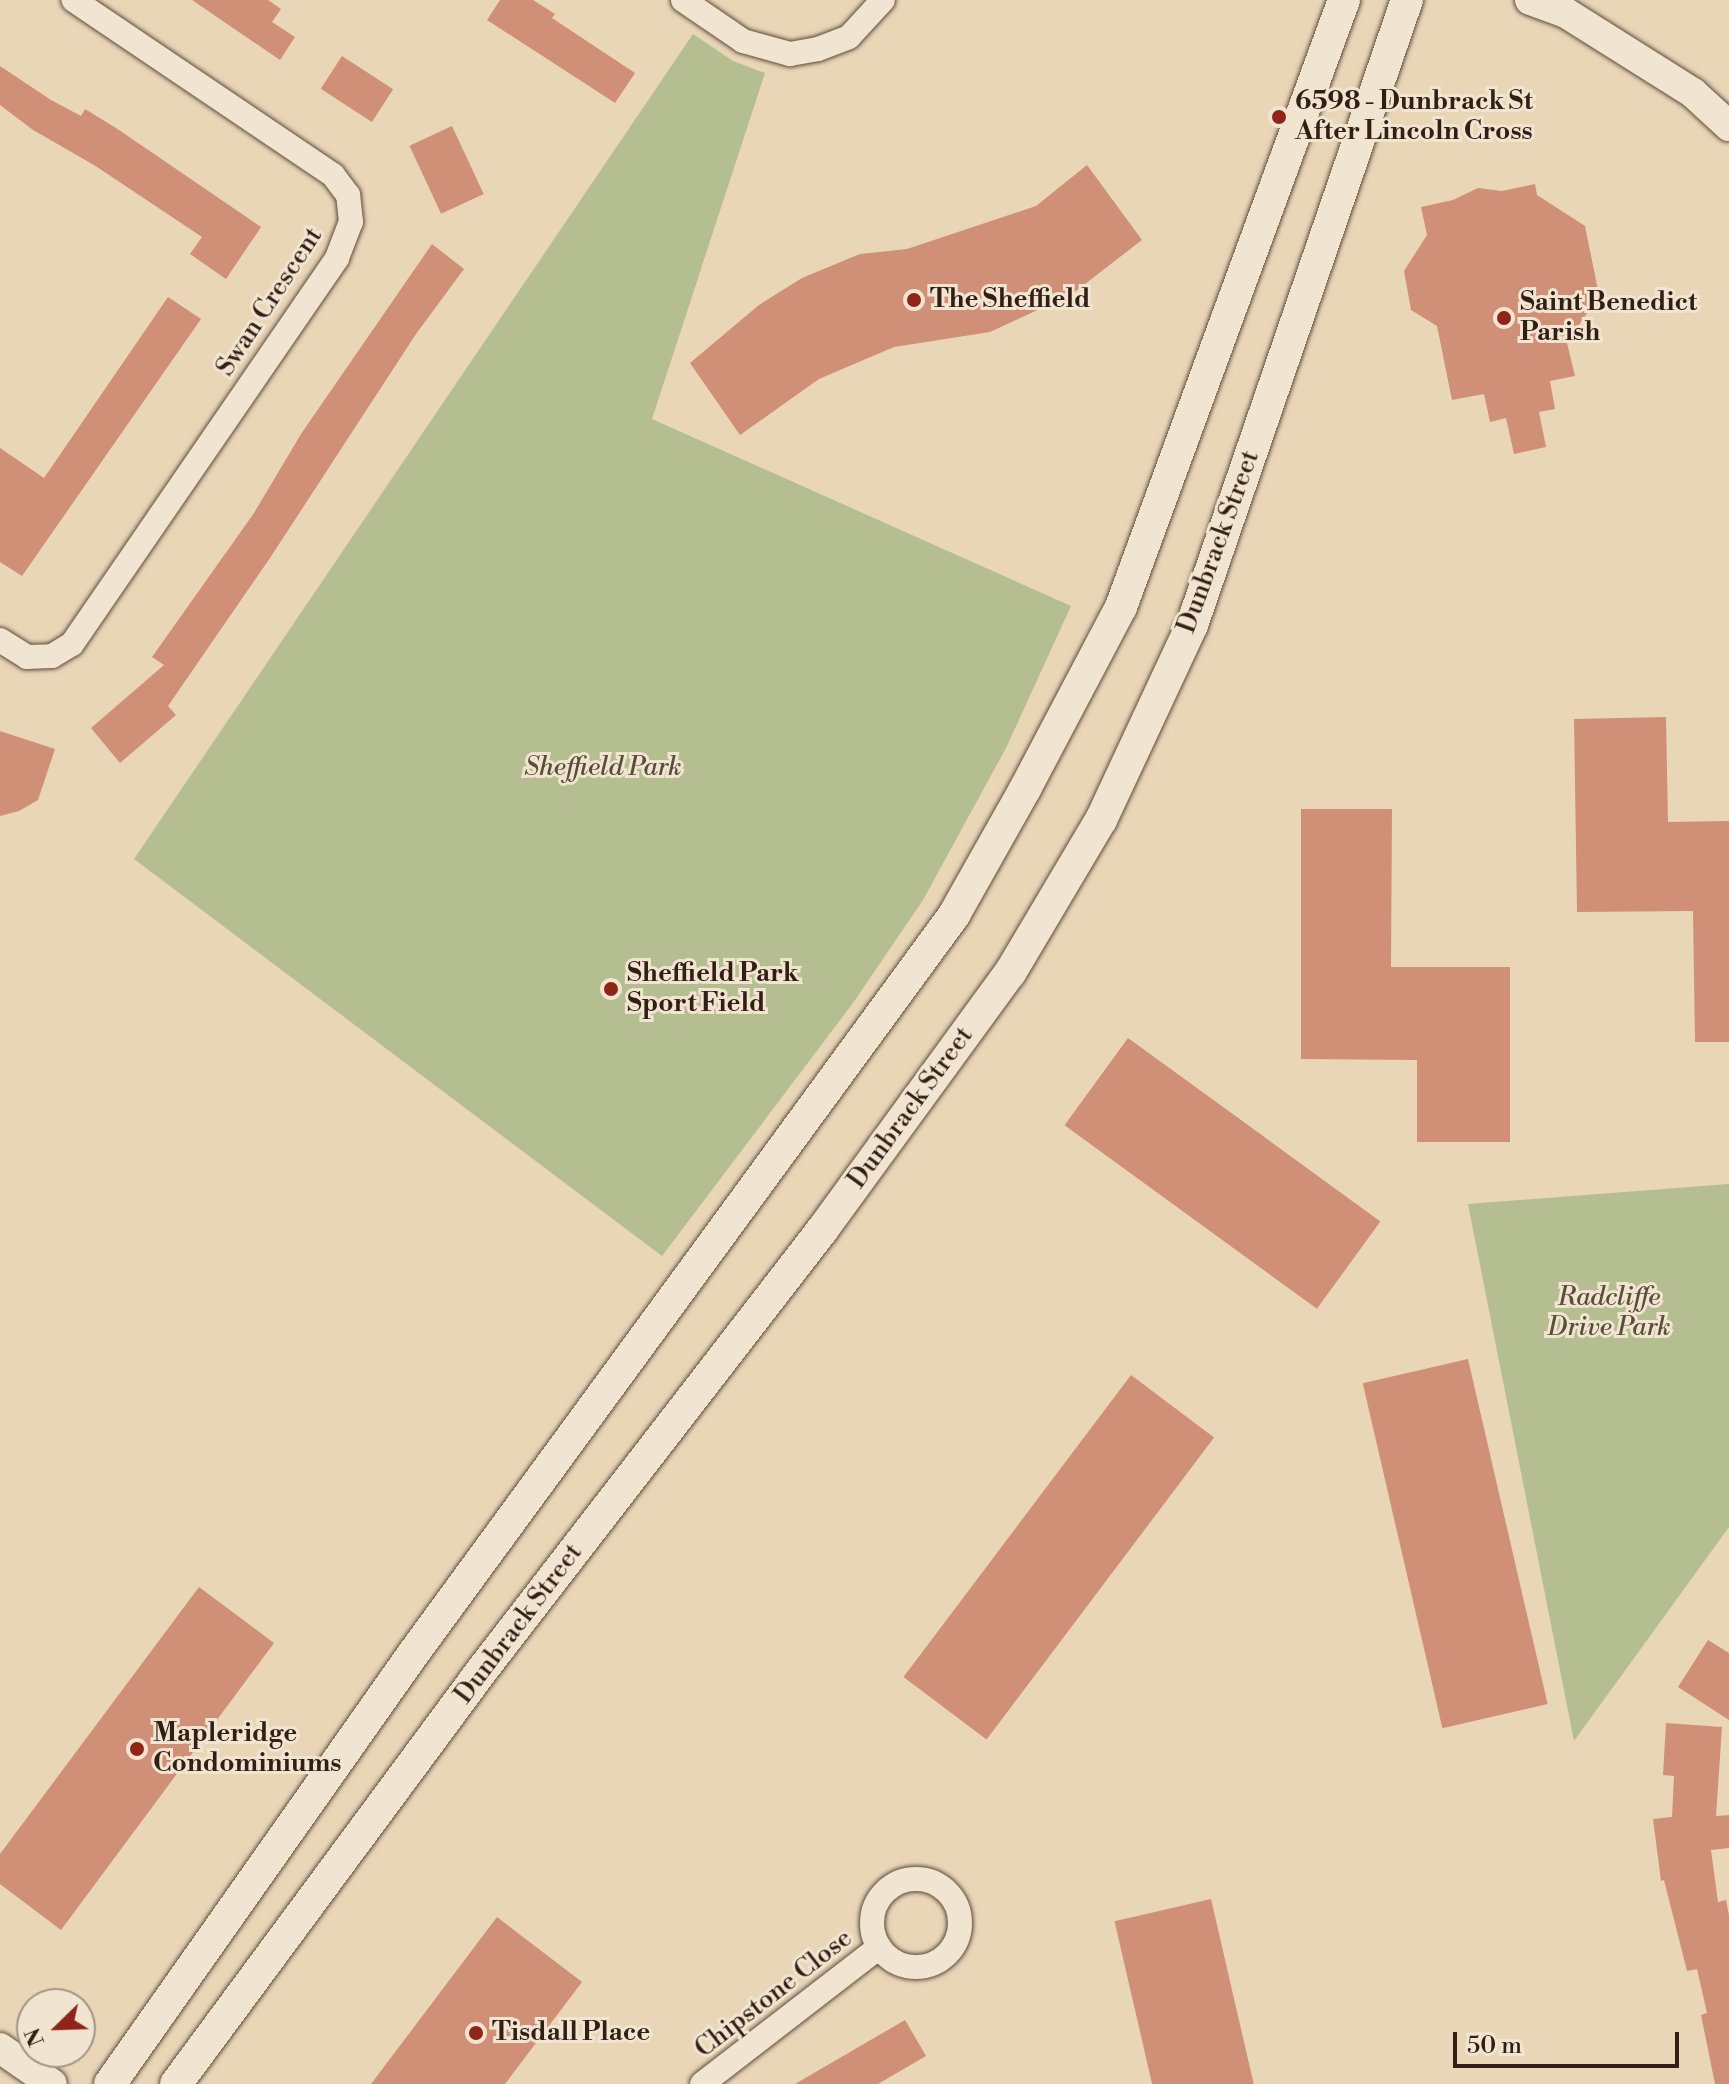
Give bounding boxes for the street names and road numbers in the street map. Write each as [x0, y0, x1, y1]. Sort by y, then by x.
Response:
street label: Swan Crescent [210, 222, 330, 382]
street label: Dunbrack Street [1171, 446, 1267, 638]
street label: Dunbrack Street [842, 1021, 980, 1195]
street label: Dunbrack Street [449, 1538, 589, 1710]
street label: Chipstone Close [689, 1923, 859, 2065]

